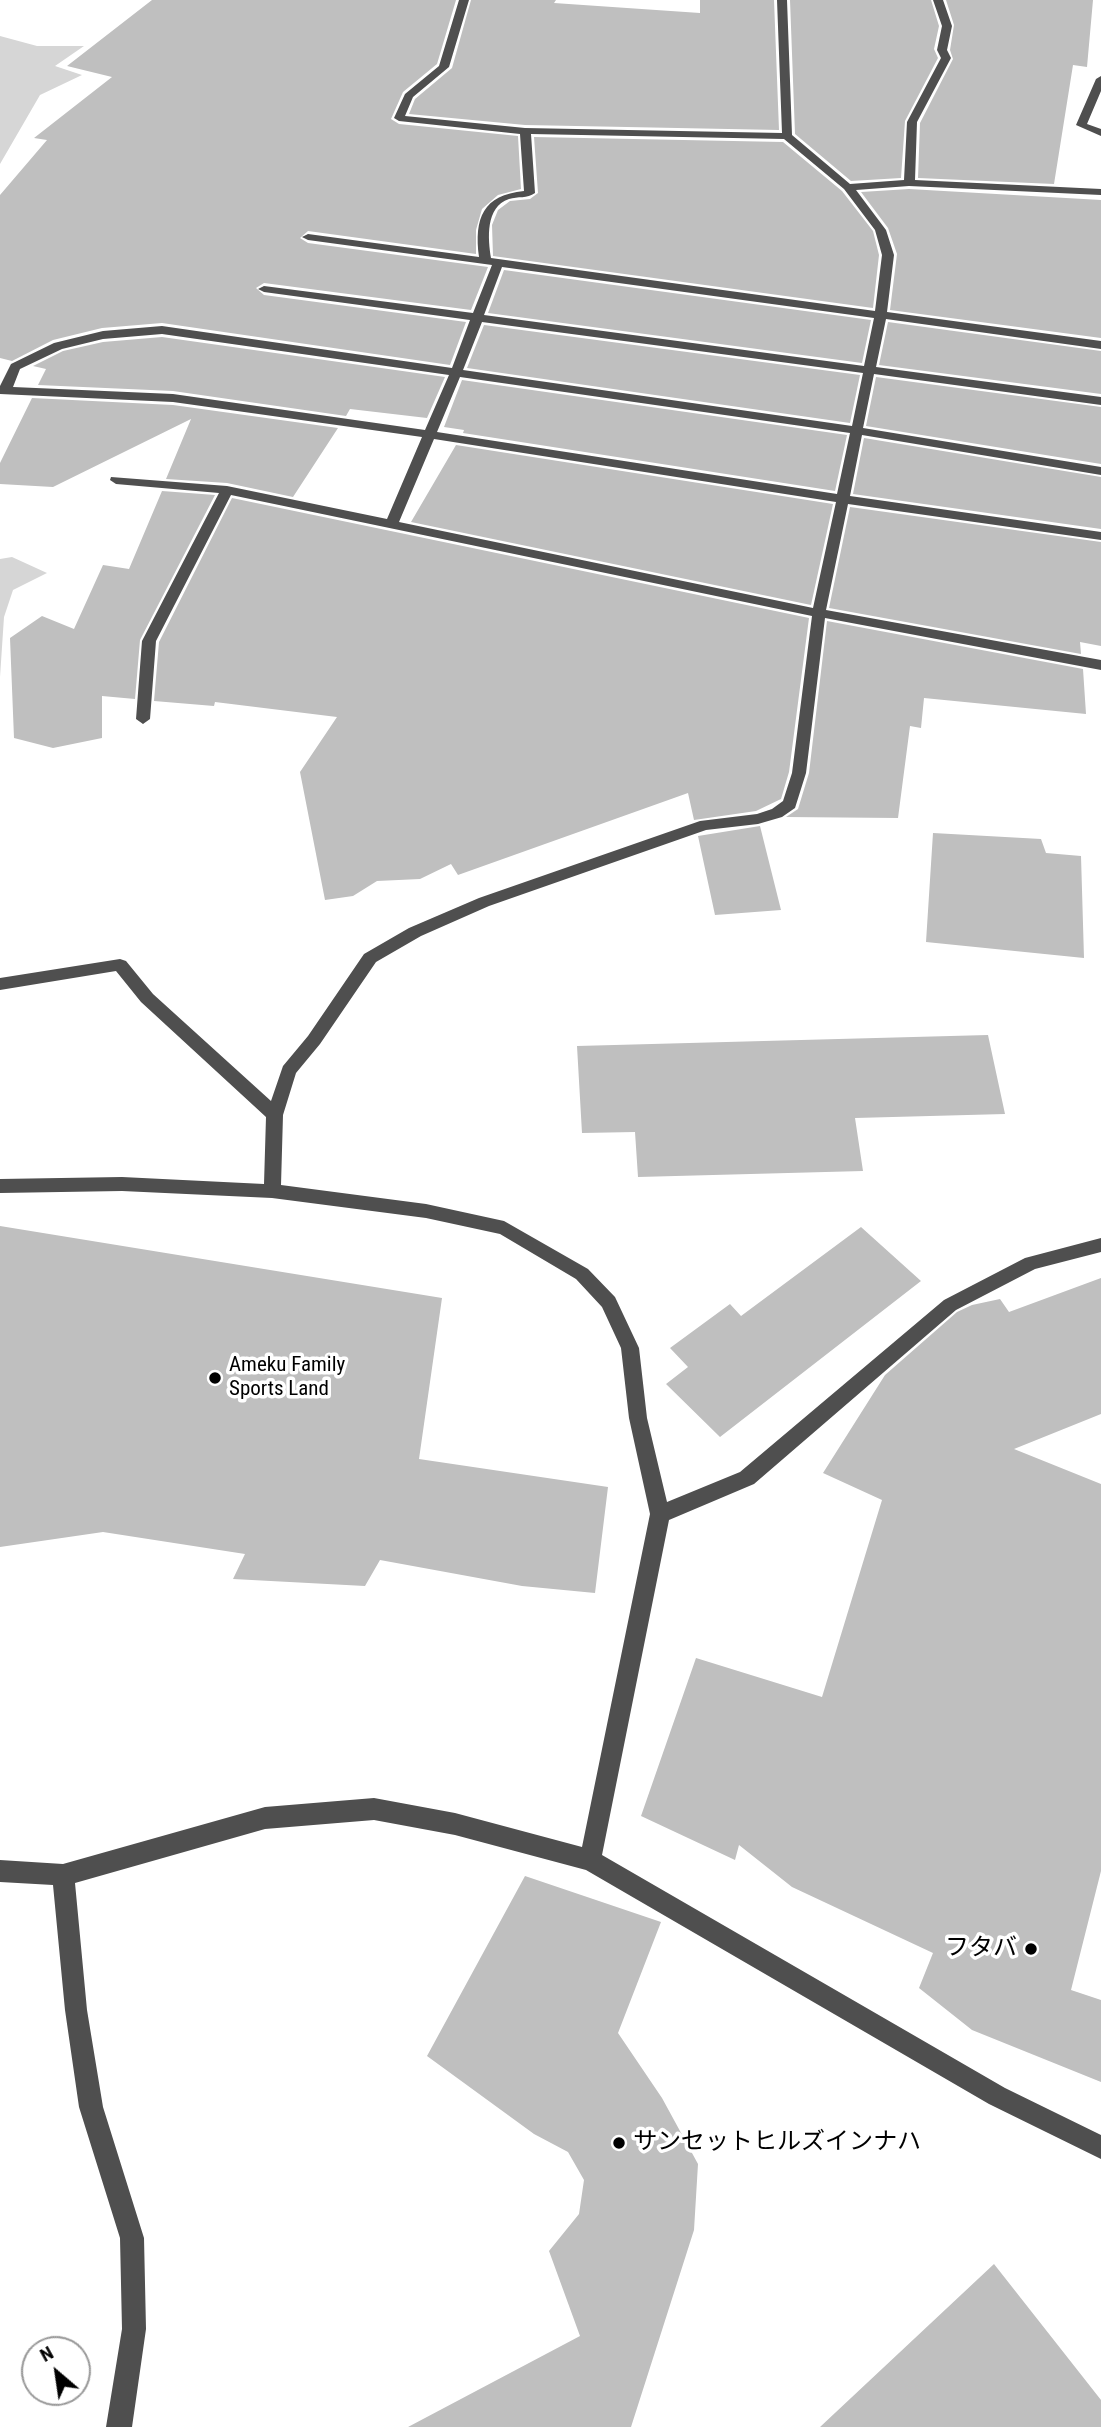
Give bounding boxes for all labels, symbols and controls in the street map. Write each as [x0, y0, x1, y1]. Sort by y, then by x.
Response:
place label: Ameku Family Sports Land [229, 1353, 345, 1403]
marker: Ameku Family Sports Land [207, 1370, 223, 1386]
place label: フタバ [945, 1935, 1017, 1963]
marker: フタバ [1023, 1941, 1039, 1957]
place label: サンセットヒルズインナハ [633, 2129, 921, 2157]
marker: サンセットヒルズインナハ [611, 2135, 627, 2151]
north arrow [21, 2336, 91, 2406]
text: N [36, 2341, 57, 2367]

